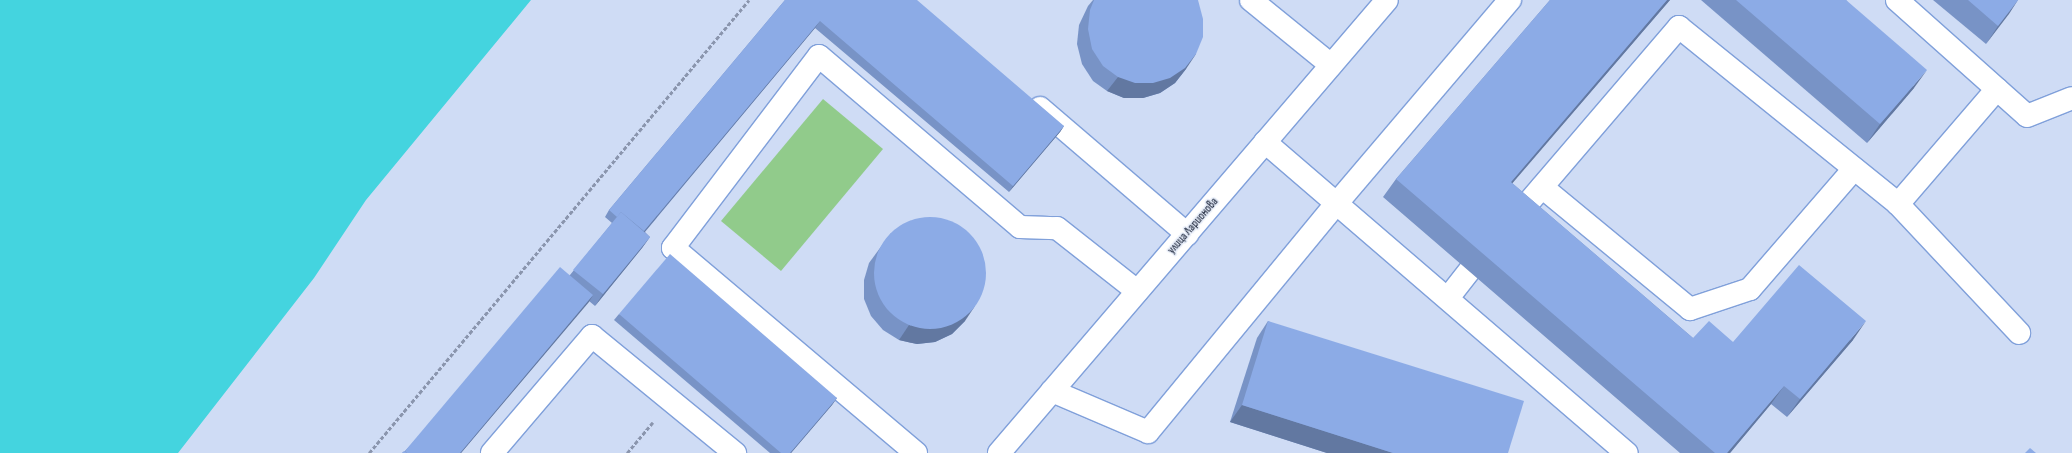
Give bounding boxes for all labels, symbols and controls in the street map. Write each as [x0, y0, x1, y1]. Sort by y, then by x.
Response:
street label: улица Ларионова [1165, 195, 1221, 257]

